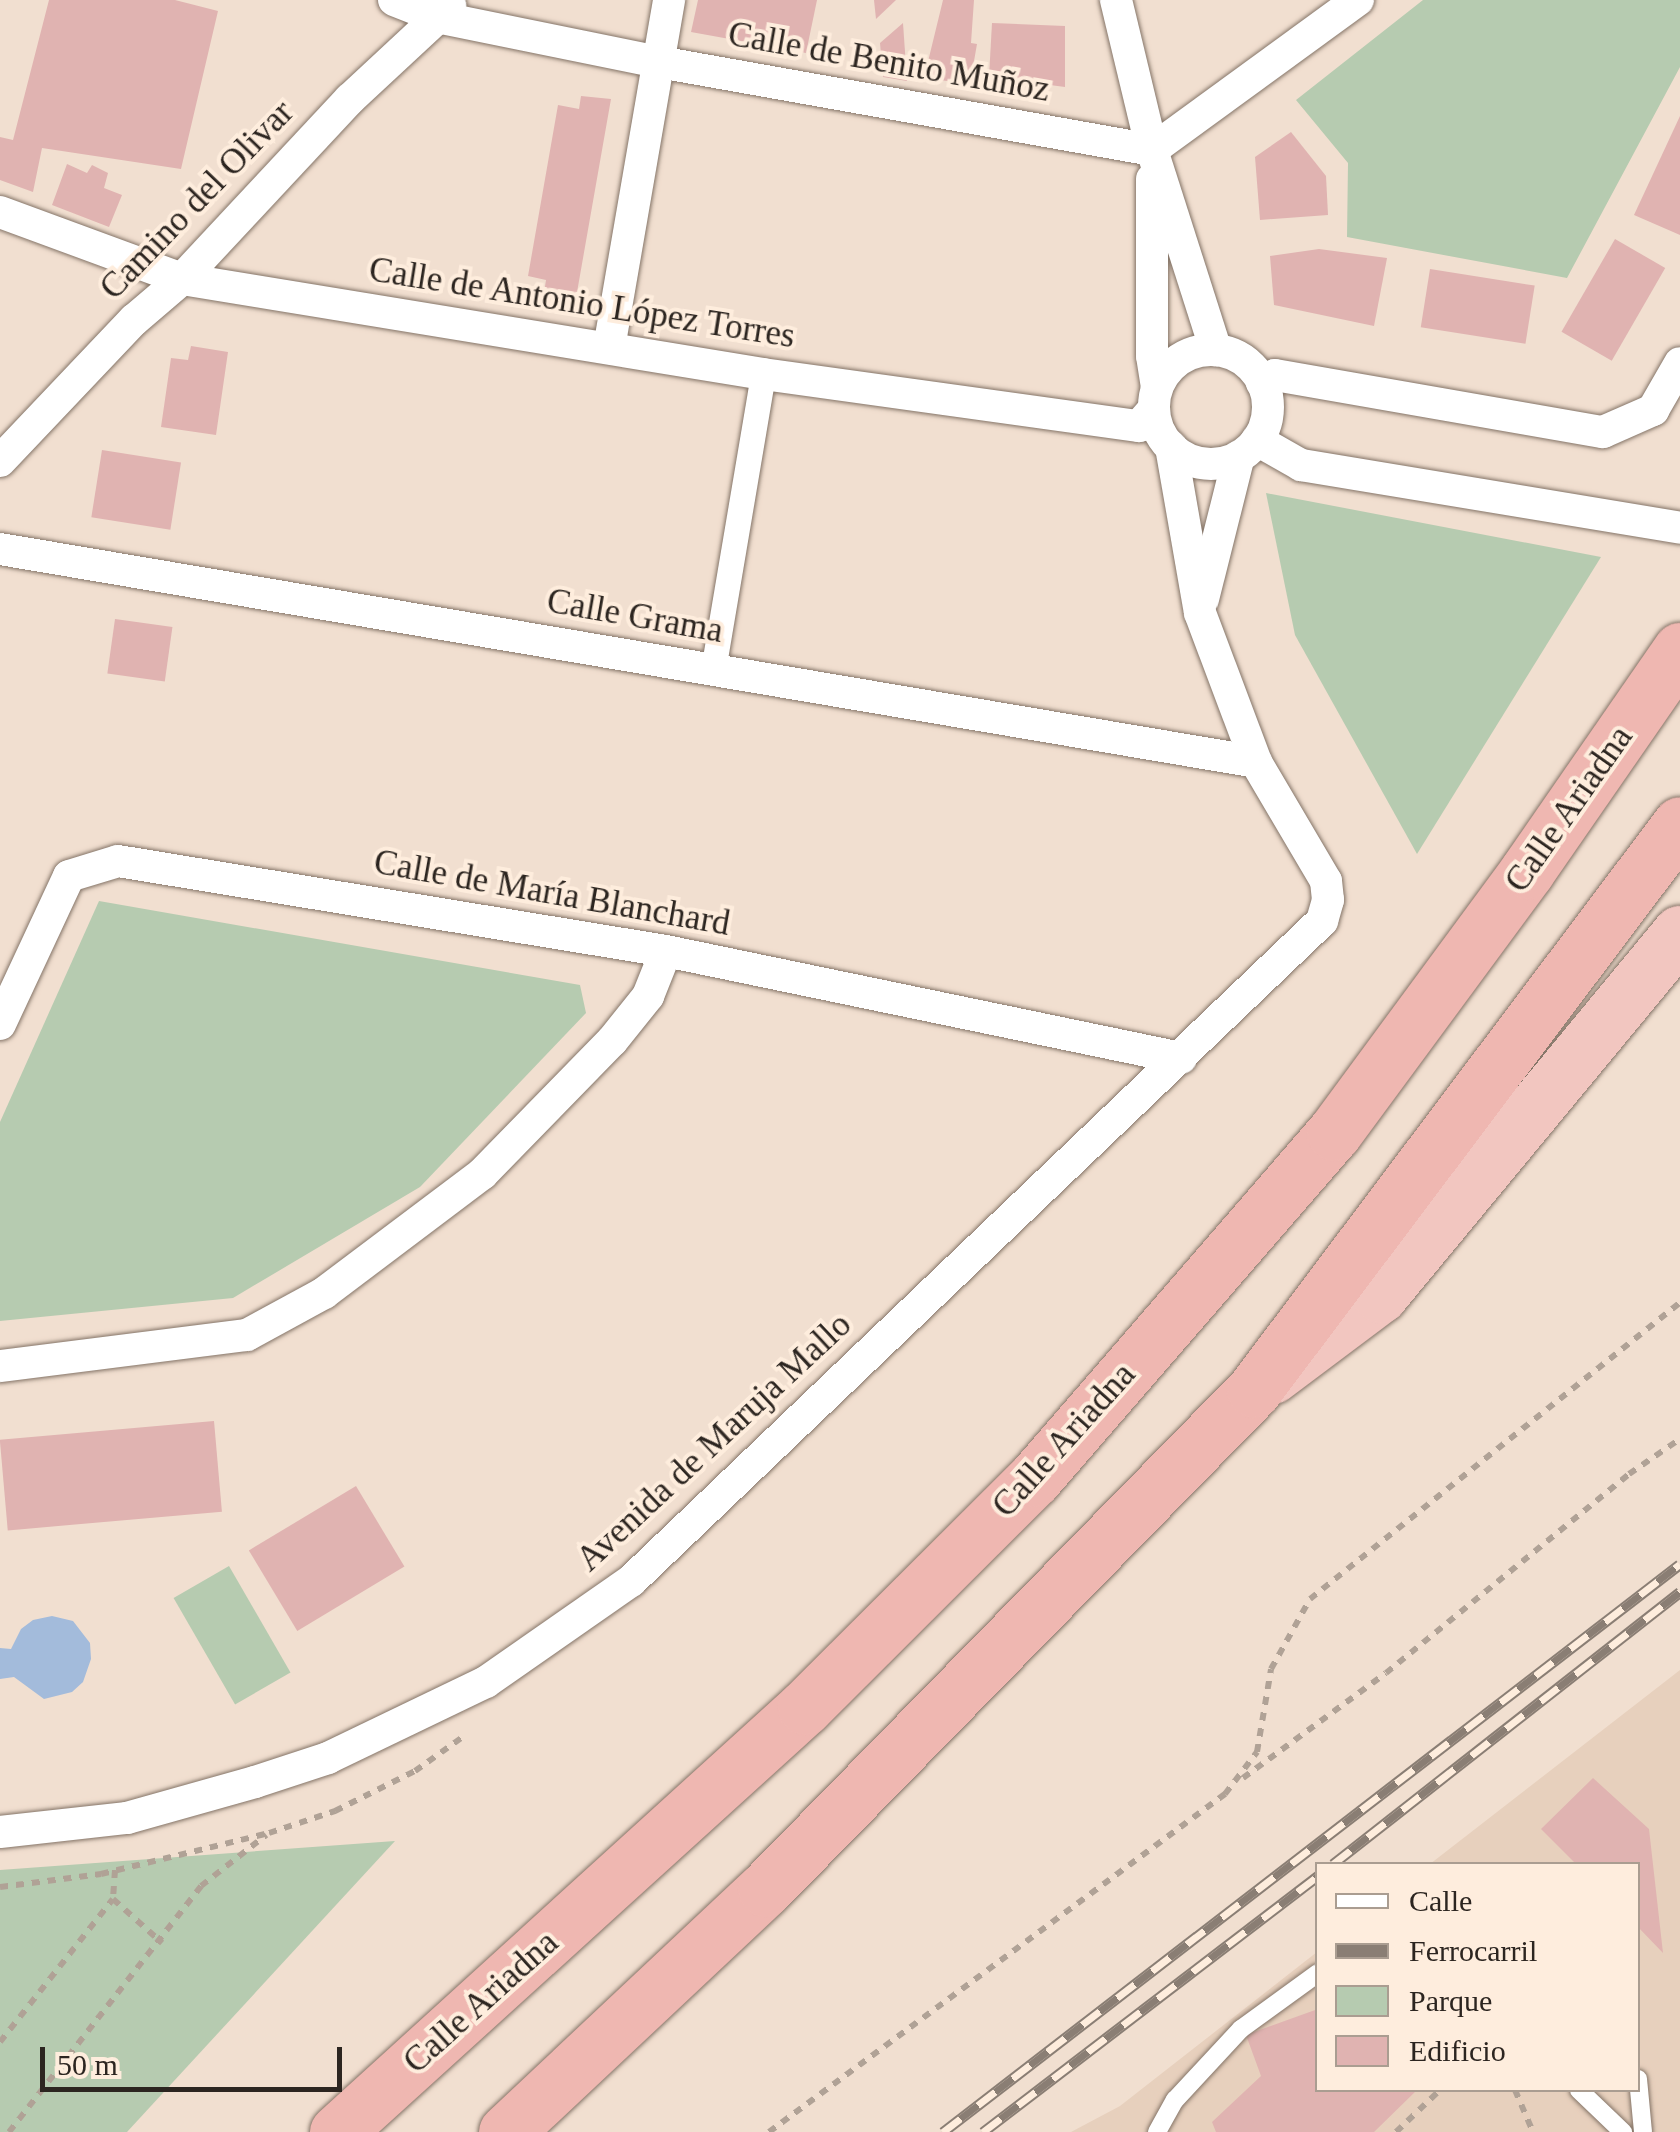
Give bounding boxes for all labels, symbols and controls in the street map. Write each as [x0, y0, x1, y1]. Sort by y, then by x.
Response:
street label: Calle de Benito Muñoz [725, 13, 1053, 111]
street label: Camino del Olivar [91, 92, 303, 308]
street label: Calle de Antonio López Torres [365, 248, 799, 358]
street label: Calle Grama [544, 580, 726, 652]
street label: Calle Ariadna [1496, 717, 1642, 901]
street label: Calle de María Blanchard [371, 841, 733, 945]
street label: Avenida de Maruja Mallo [568, 1304, 860, 1580]
street label: Calle Ariadna [983, 1353, 1145, 1527]
legend [1315, 1862, 1640, 2092]
text: Calle [1409, 1884, 1472, 1917]
street label: Calle Ariadna [394, 1921, 568, 2083]
text: Ferrocarril [1409, 1934, 1537, 1967]
text: Parque [1409, 1984, 1492, 2017]
scale bar [45, 2027, 348, 2089]
text: Edificio [1409, 2034, 1506, 2067]
text: 50 m [57, 2048, 118, 2081]

